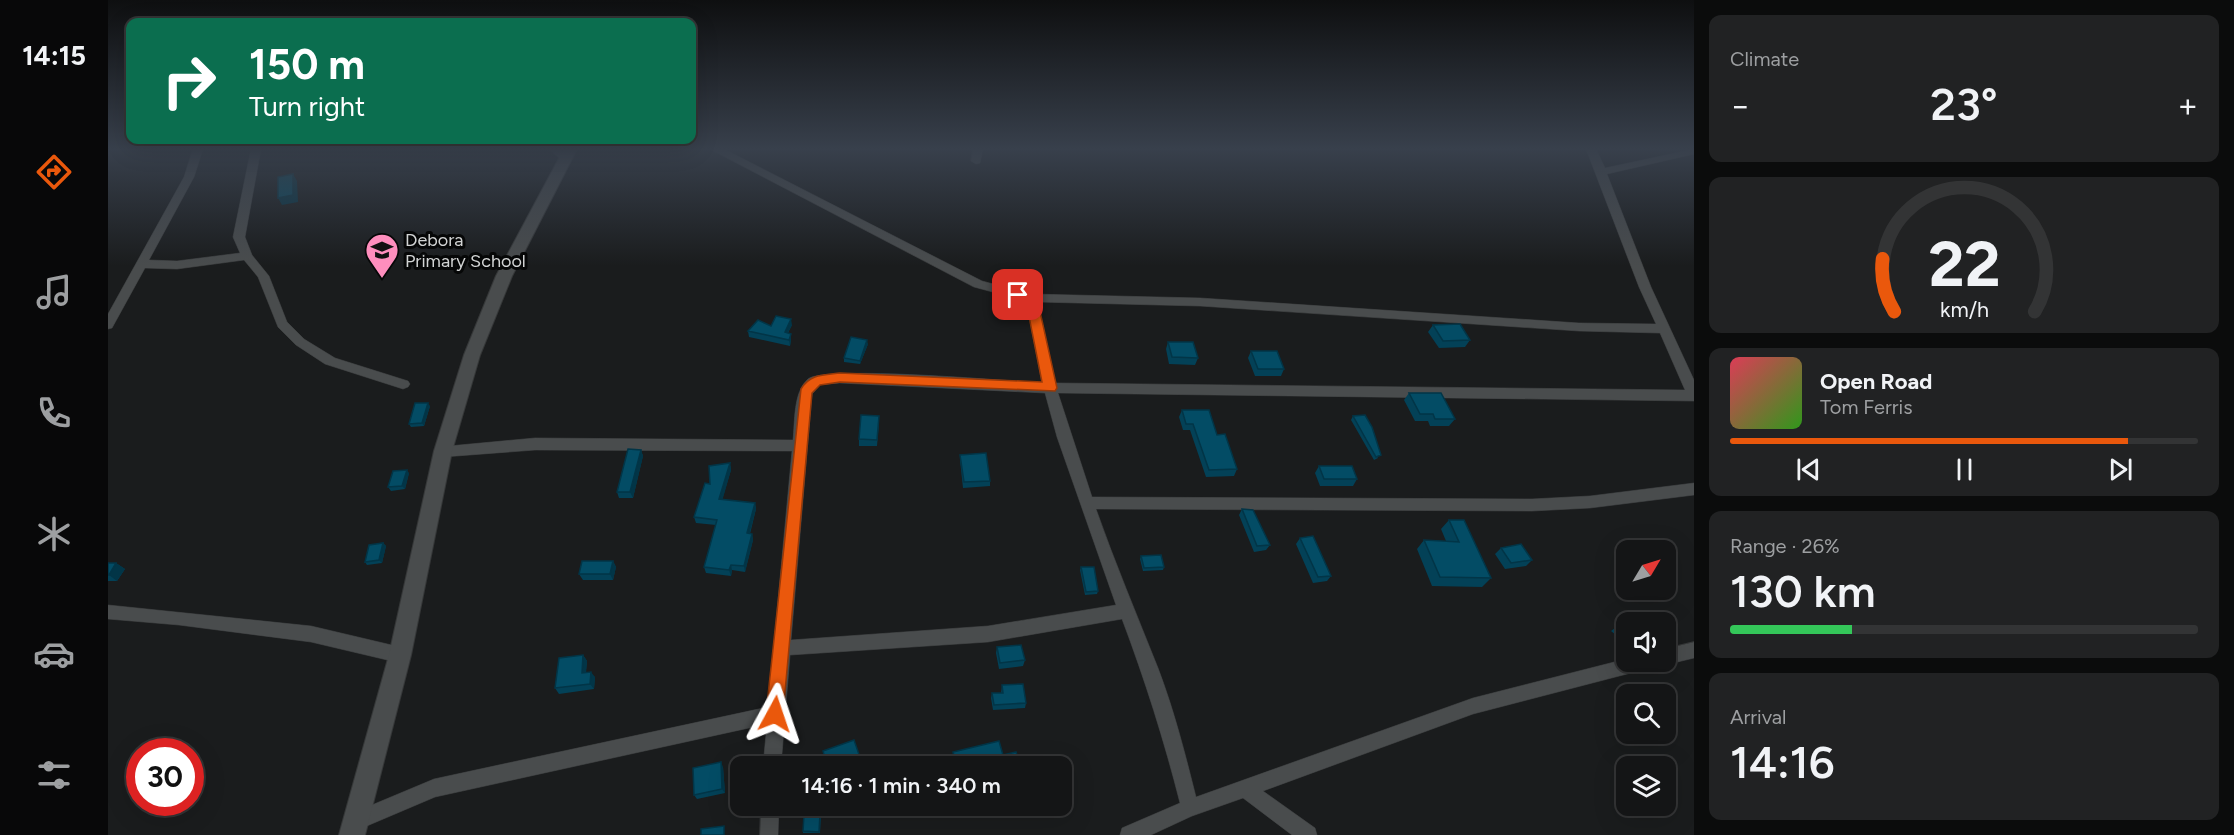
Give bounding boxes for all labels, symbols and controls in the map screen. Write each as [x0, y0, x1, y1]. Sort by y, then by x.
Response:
text: 14:15 [22, 39, 86, 72]
text: 150 m [249, 39, 365, 90]
icon: right [150, 42, 228, 120]
text: Climate [1730, 47, 1799, 71]
text: 23° [1930, 77, 1998, 131]
text: − [1730, 86, 1751, 125]
text: + [2177, 86, 2198, 125]
text: Turn right [249, 90, 365, 123]
icon: directions [33, 151, 75, 193]
text: 22 [1928, 227, 2000, 302]
place label: Debora Primary School [405, 229, 526, 272]
school or university icon: Debora Primary School [364, 232, 400, 279]
pin [992, 269, 1043, 320]
icon: music [33, 271, 75, 313]
icon: arrive [1001, 278, 1034, 311]
text: km/h [1940, 298, 1988, 323]
text: Open Road [1820, 368, 1932, 395]
icon: phone [33, 392, 75, 434]
text: Tom Ferris [1820, 395, 1913, 419]
icon: previous [1792, 453, 1825, 486]
icon: pause [1948, 453, 1981, 486]
icon: next [2104, 453, 2137, 486]
icon: climate [33, 513, 75, 555]
text: Range · 26% [1730, 534, 1840, 558]
north arrow [1616, 540, 1676, 600]
map controls [1616, 540, 1676, 816]
text: 130 km [1730, 564, 1876, 618]
button: sound [1616, 612, 1676, 672]
icon: car [33, 633, 75, 675]
position arrow [743, 682, 807, 746]
button: search [1616, 684, 1676, 744]
text: Arrival [1730, 705, 1786, 729]
text: 14:16 [1730, 735, 1835, 789]
speed limit sign: 30 [126, 738, 204, 816]
icon: filters [33, 754, 75, 796]
button: layers [1616, 756, 1676, 816]
text: 14:16 · 1 min · 340 m [801, 772, 1001, 799]

